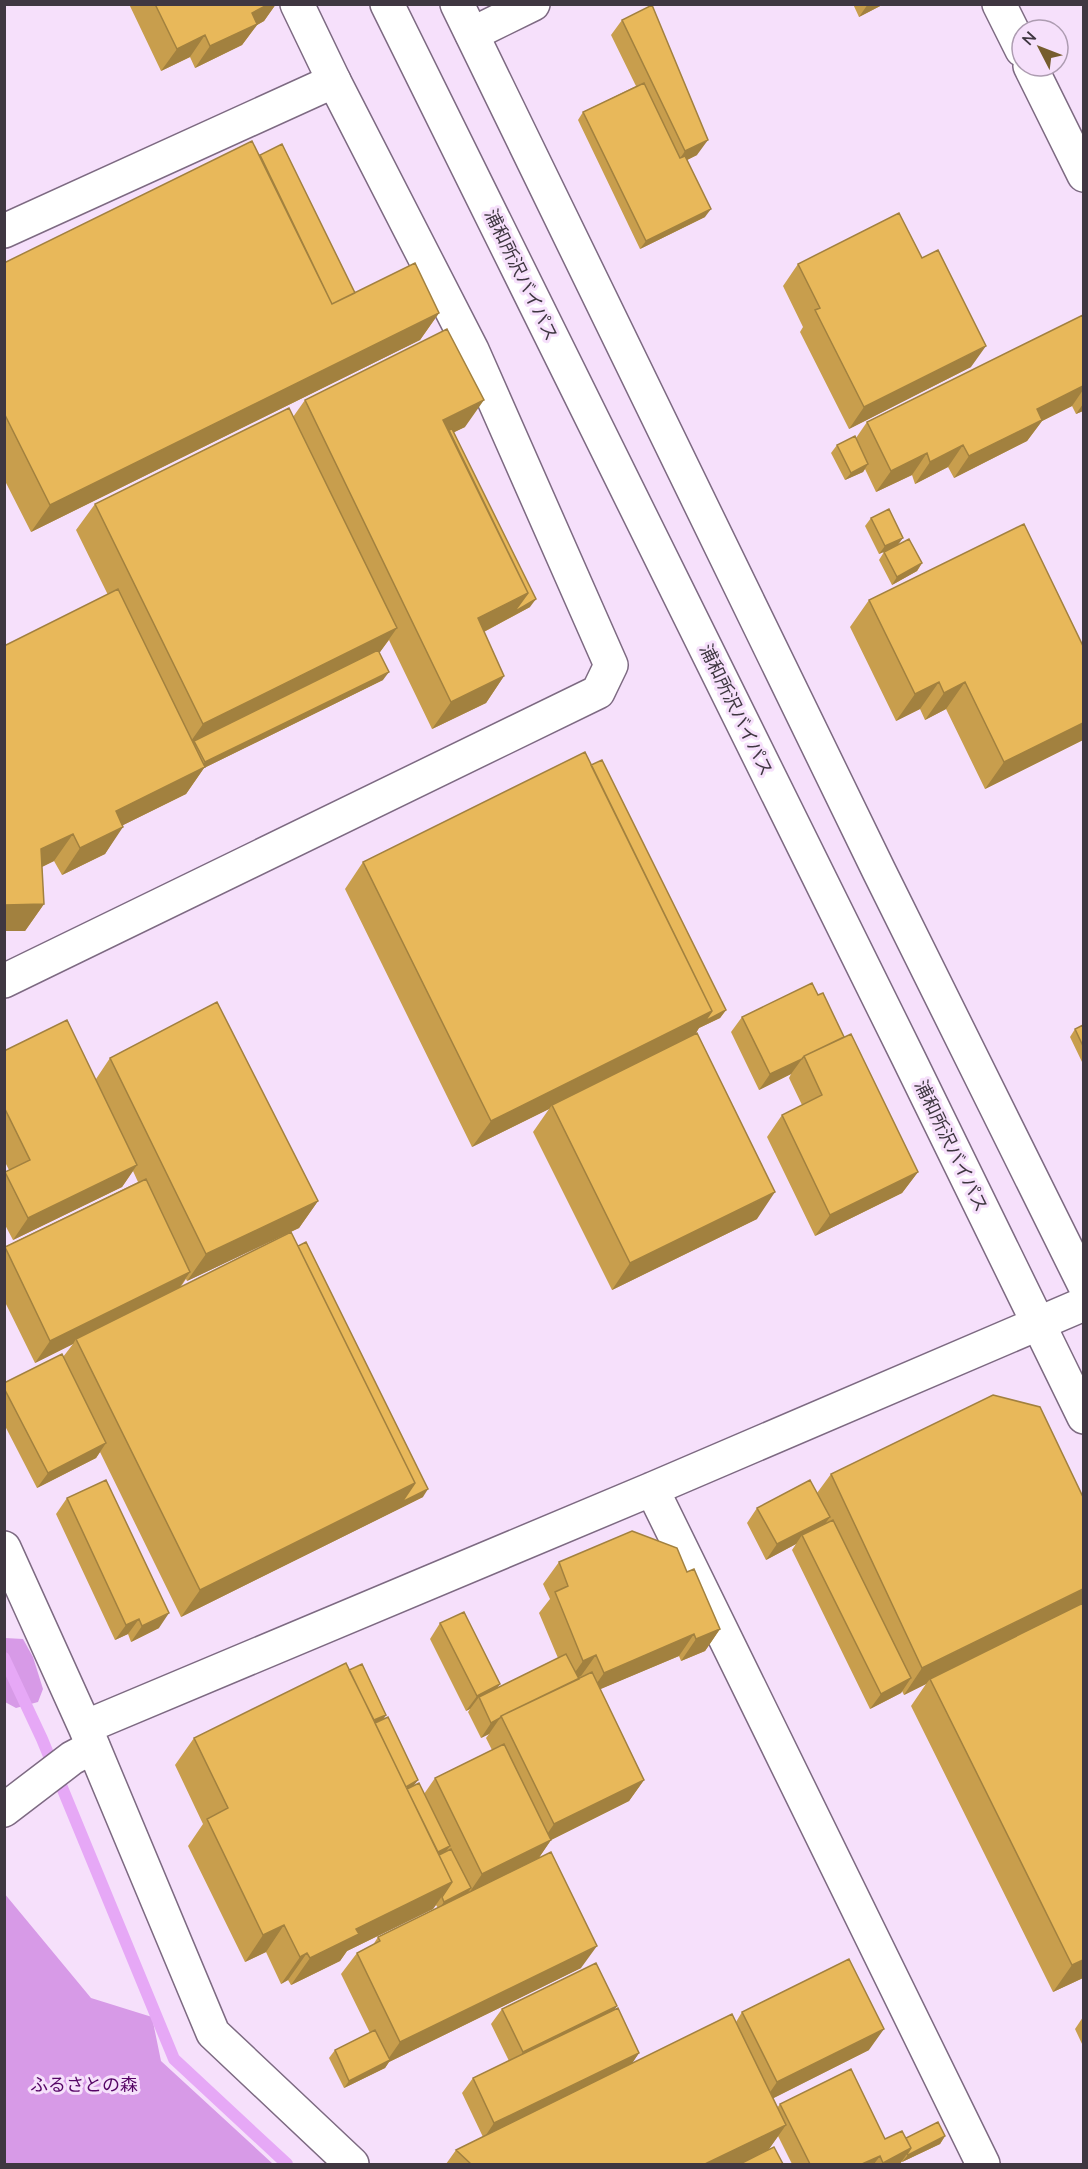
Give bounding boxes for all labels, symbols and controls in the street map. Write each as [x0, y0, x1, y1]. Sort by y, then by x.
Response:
north arrow [1010, 18, 1070, 78]
text: N [1017, 27, 1042, 50]
street label: 浦和所沢バイパス [479, 205, 563, 345]
street label: 浦和所沢バイパス [694, 640, 778, 780]
street label: 浦和所沢バイパス [909, 1076, 993, 1216]
park label: ふるさとの森 [30, 2073, 138, 2097]

